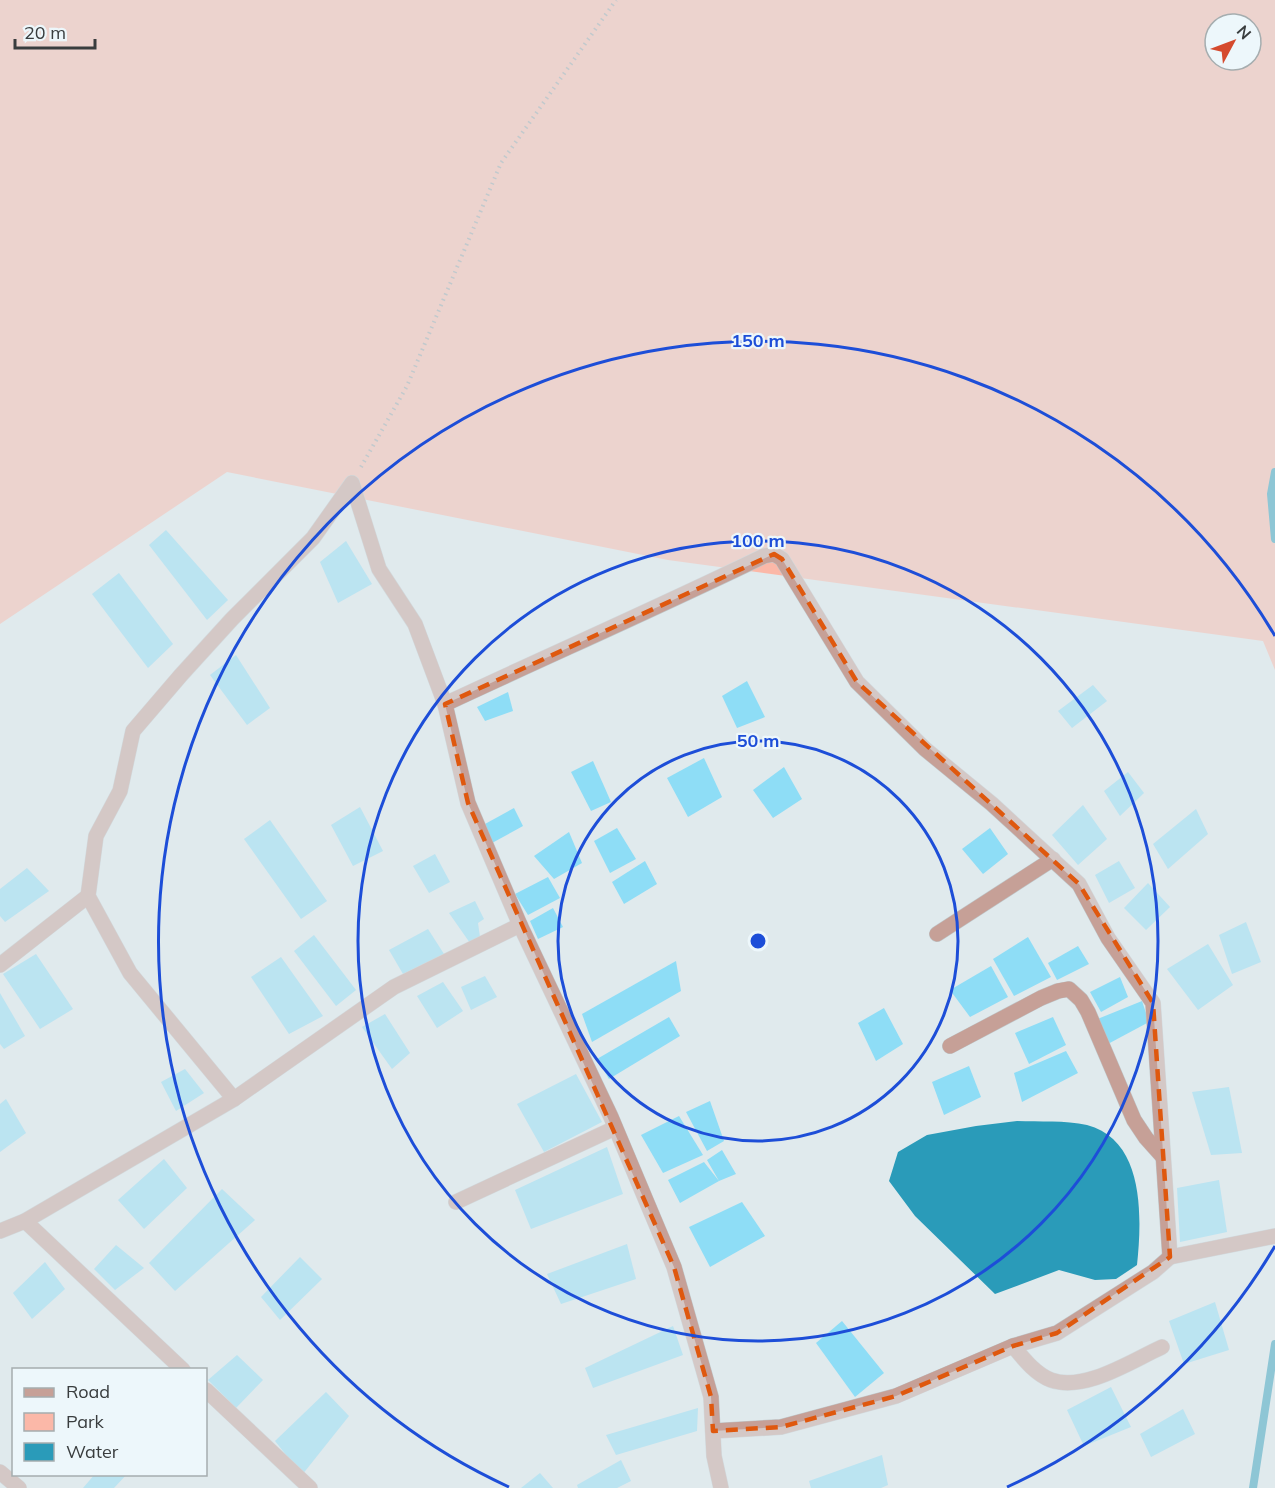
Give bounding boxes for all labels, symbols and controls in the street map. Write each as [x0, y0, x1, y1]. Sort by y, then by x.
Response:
scale bar [15, 12, 94, 50]
north arrow [1203, 12, 1263, 72]
text: 20 m [24, 21, 66, 44]
text: N [1233, 21, 1256, 43]
text: 150 m [731, 329, 785, 352]
text: 100 m [731, 529, 785, 552]
text: 50 m [737, 729, 779, 752]
centre of rings [748, 931, 768, 951]
legend [12, 1368, 207, 1476]
text: Road [66, 1380, 110, 1403]
text: Park [66, 1410, 105, 1433]
text: Water [66, 1440, 119, 1463]

